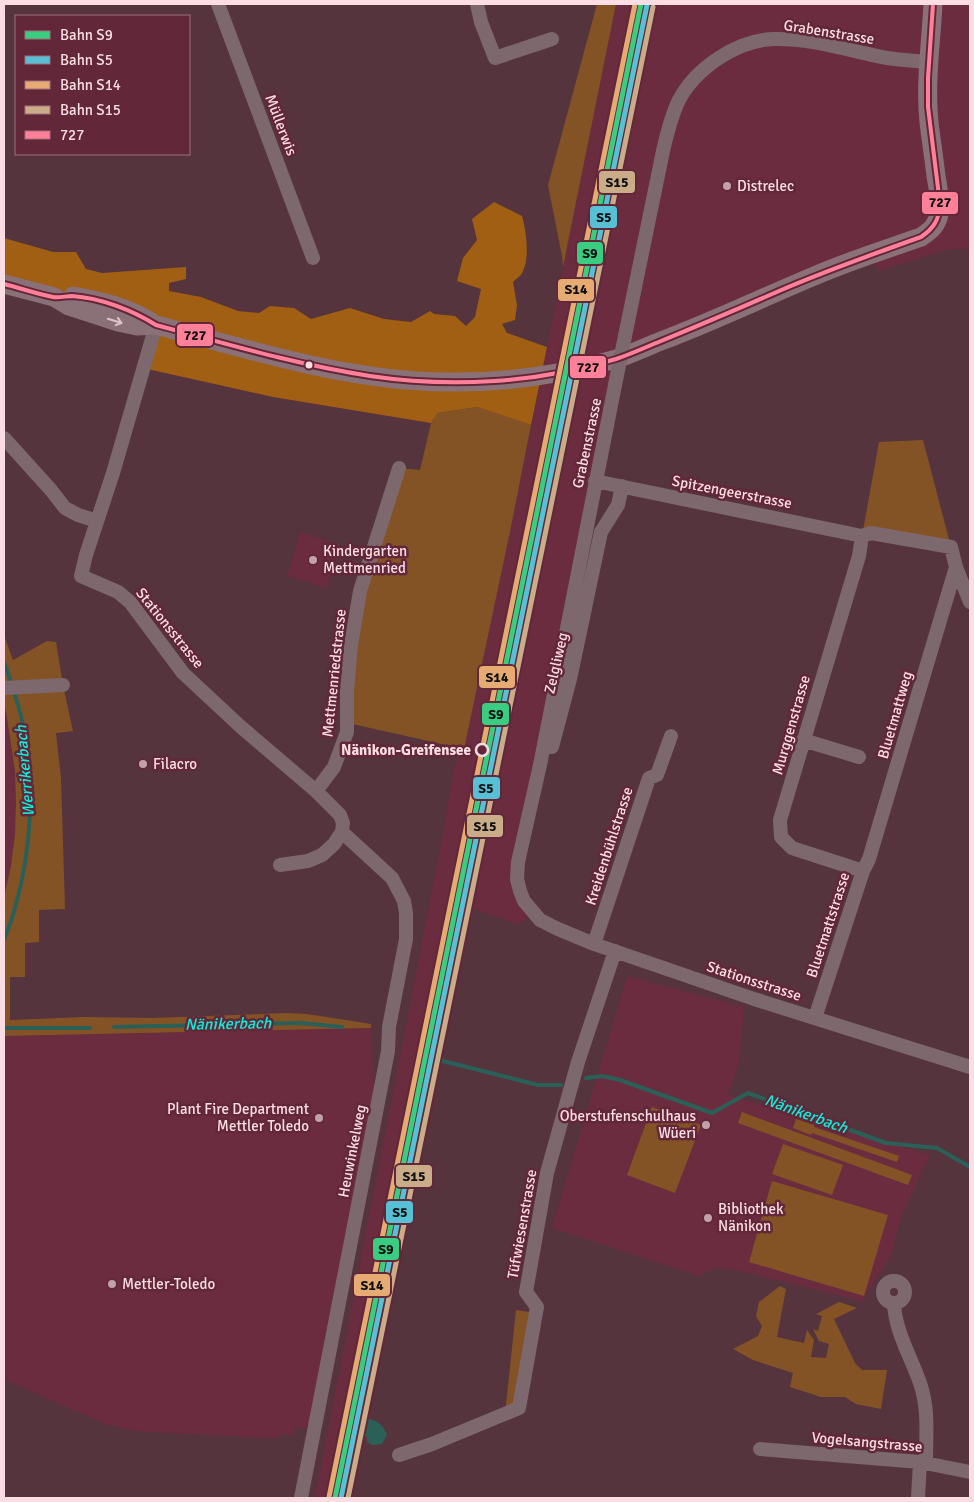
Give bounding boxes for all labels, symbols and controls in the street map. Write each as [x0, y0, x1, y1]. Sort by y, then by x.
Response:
legend [15, 15, 190, 155]
street label: Grabenstrasse [782, 16, 876, 48]
text: Bahn S9 [60, 26, 113, 44]
text: Bahn S5 [60, 51, 113, 69]
text: Bahn S14 [60, 76, 121, 94]
street label: Müllerwis [261, 92, 301, 158]
text: Bahn S15 [60, 101, 121, 119]
text: 727 [60, 126, 84, 144]
line badge: S15 [598, 170, 636, 194]
text: S15 [606, 174, 628, 191]
place label: Distrelec [737, 177, 794, 195]
marker: Distrelec [721, 180, 733, 192]
line badge: 727 [921, 191, 959, 215]
text: 727 [929, 194, 952, 211]
line badge: S5 [589, 205, 618, 229]
text: S5 [596, 209, 612, 226]
line badge: S9 [576, 241, 604, 265]
text: S9 [582, 245, 598, 262]
line badge: S14 [557, 278, 595, 302]
text: S14 [565, 281, 588, 298]
one-way arrow [107, 316, 123, 326]
line badge: 727 [176, 323, 214, 347]
text: 727 [184, 327, 207, 344]
line badge: 727 [569, 355, 607, 379]
text: 727 [577, 359, 600, 376]
unlabelled marker [304, 360, 314, 370]
street label: Grabenstrasse [569, 396, 605, 490]
street label: Spitzengeerstrasse [670, 472, 794, 512]
place label: Kindergarten Mettmenried [323, 542, 407, 577]
marker: Kindergarten Mettmenried [307, 554, 319, 566]
street label: Stationsstrasse [132, 584, 208, 672]
street label: Mettmenriedstrasse [318, 608, 350, 738]
street label: Zelgliweg [540, 631, 572, 695]
line badge: S14 [478, 665, 516, 689]
text: S14 [486, 669, 509, 686]
street label: Bluetmattweg [874, 669, 916, 761]
street label: Murggenstrasse [768, 673, 814, 777]
line badge: S9 [481, 702, 510, 726]
text: S9 [488, 706, 504, 723]
water label: Werrikerbach [11, 723, 39, 818]
place label: Nänikon-Greifensee [341, 741, 471, 759]
marker: Nänikon-Greifensee [475, 743, 489, 757]
place label: Filacro [153, 755, 197, 773]
marker: Filacro [137, 758, 149, 770]
line badge: S5 [472, 776, 501, 800]
text: S5 [478, 780, 494, 797]
street label: Kreidenbühlstrasse [581, 784, 637, 908]
line badge: S15 [466, 814, 504, 838]
text: S15 [474, 818, 496, 835]
street label: Bluetmattstrasse [803, 870, 853, 980]
street label: Stationsstrasse [704, 957, 804, 1005]
water label: Nänikerbach [185, 1013, 273, 1035]
water label: Nänikerbach [762, 1090, 851, 1139]
place label: Plant Fire Department Mettler Toledo [167, 1100, 309, 1135]
street label: Heuwinkelweg [334, 1103, 370, 1199]
place label: Oberstufenschulhaus Wüeri [560, 1107, 696, 1142]
marker: Plant Fire Department Mettler Toledo [313, 1112, 325, 1124]
marker: Oberstufenschulhaus Wüeri [700, 1119, 712, 1131]
line badge: S15 [395, 1164, 433, 1188]
text: S15 [403, 1168, 425, 1185]
street label: Tüfwiesenstrasse [504, 1168, 540, 1280]
line badge: S5 [385, 1200, 414, 1224]
place label: Bibliothek Nänikon [718, 1200, 784, 1235]
text: S5 [392, 1204, 408, 1221]
marker: Bibliothek Nänikon [702, 1212, 714, 1224]
line badge: S9 [372, 1237, 400, 1261]
text: S9 [378, 1241, 394, 1258]
line badge: S14 [353, 1273, 391, 1297]
place label: Mettler-Toledo [122, 1275, 215, 1293]
text: S14 [361, 1277, 384, 1294]
marker: Mettler-Toledo [106, 1278, 118, 1290]
street label: Vogelsangstrasse [811, 1428, 923, 1456]

